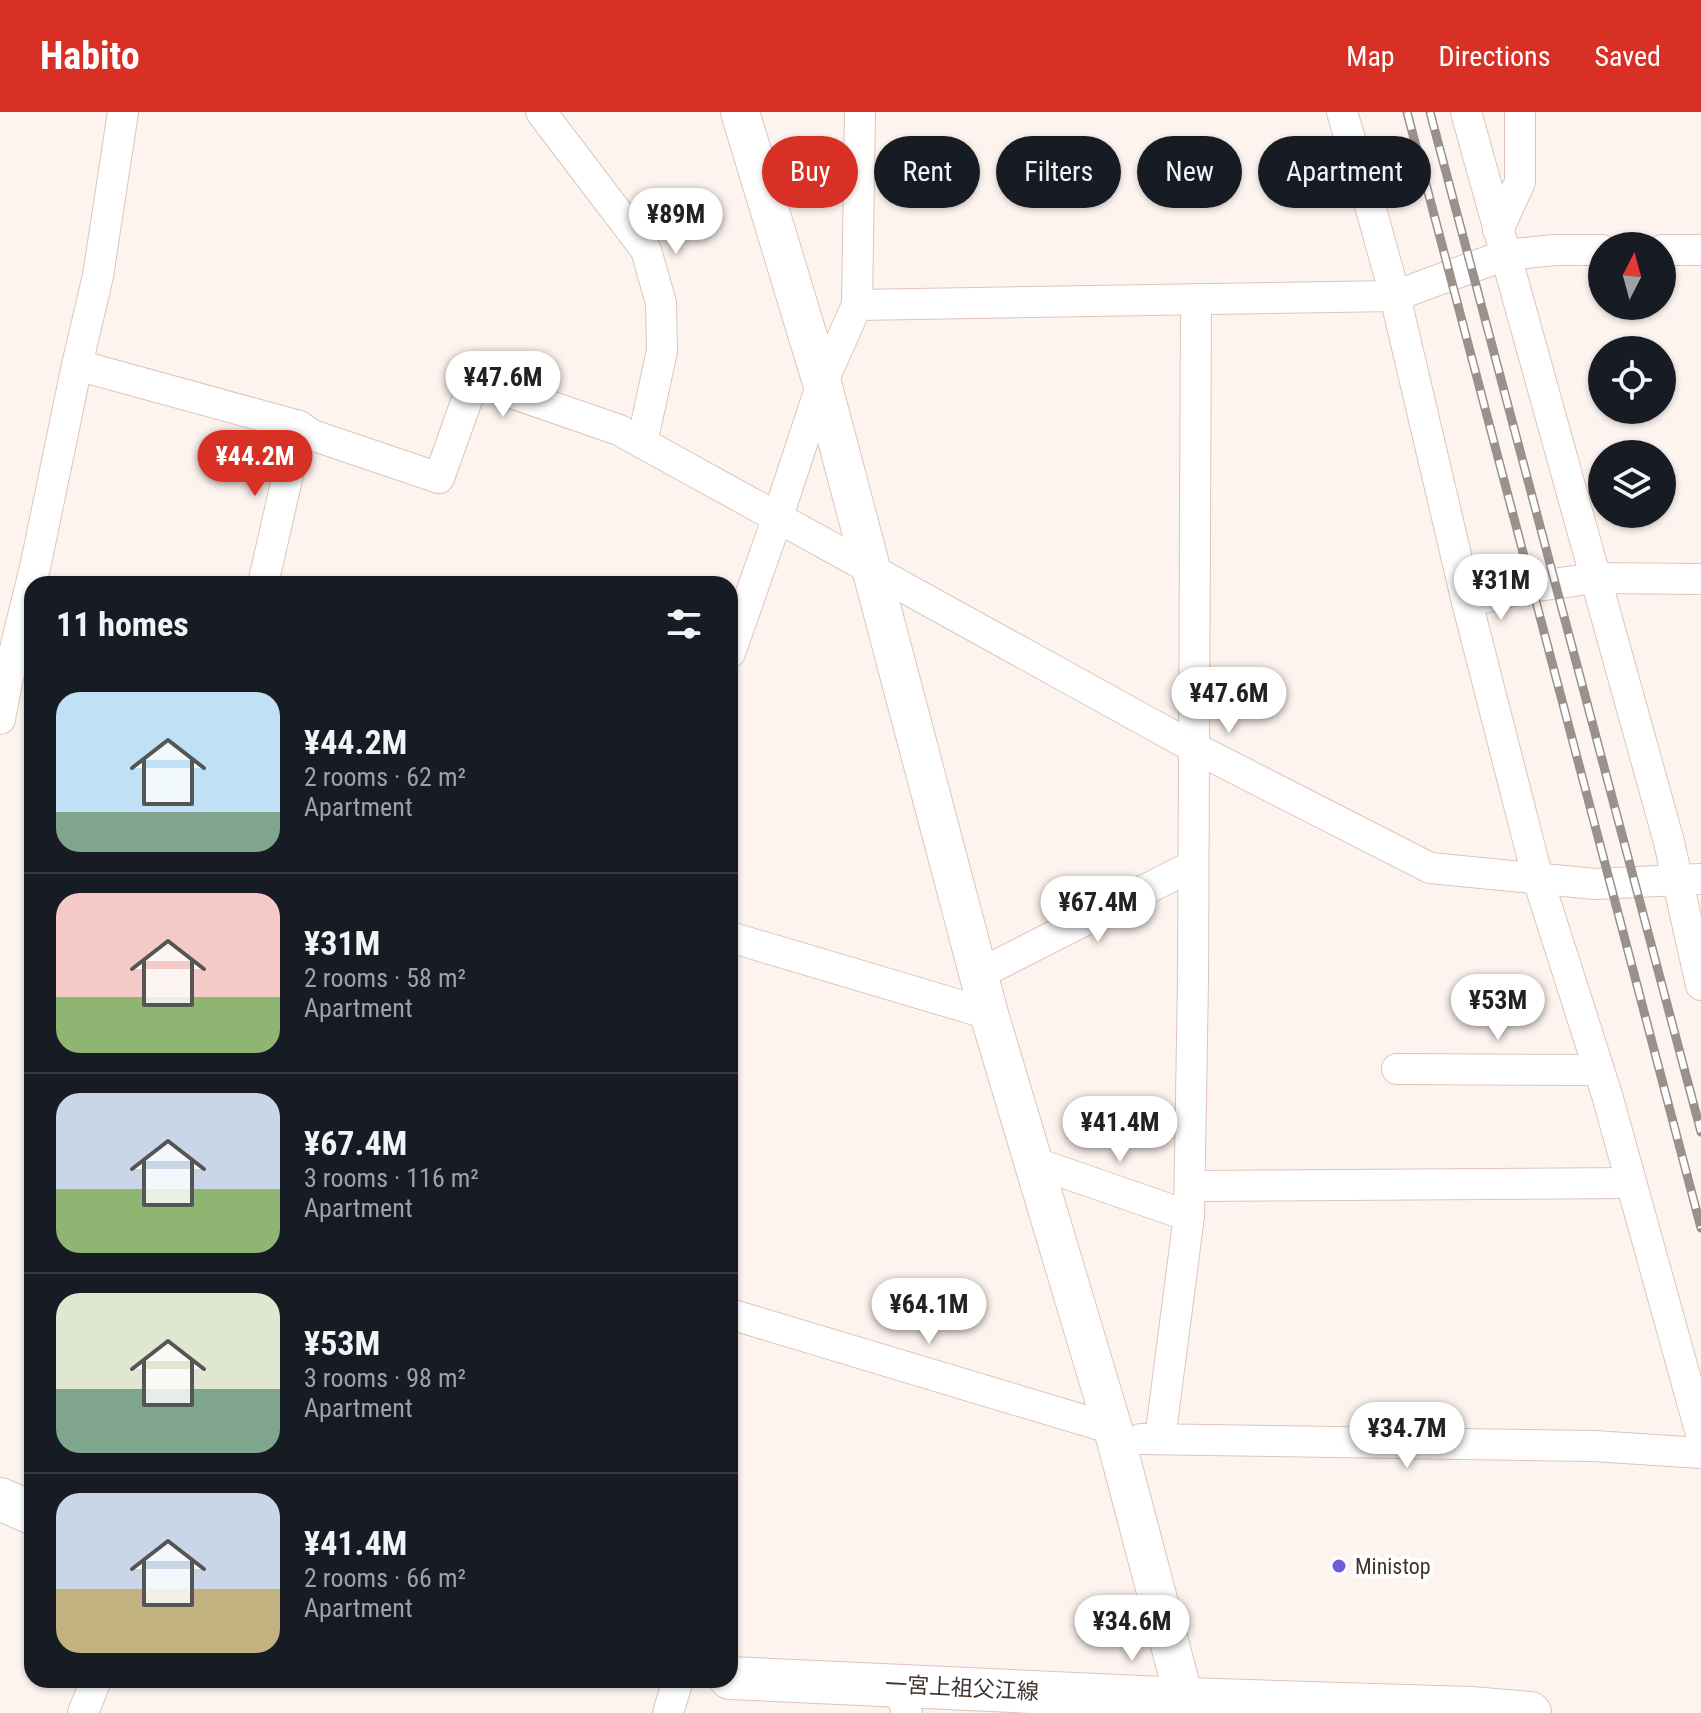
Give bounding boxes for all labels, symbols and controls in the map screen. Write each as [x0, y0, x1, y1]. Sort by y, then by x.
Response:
text: Habito [40, 34, 140, 78]
text: Map [1346, 40, 1395, 73]
text: Directions [1439, 40, 1550, 73]
text: Saved [1594, 40, 1661, 73]
chip: Buy [762, 136, 858, 208]
chip: Rent [874, 136, 980, 208]
chip: Filters [996, 136, 1121, 208]
chip: New [1137, 136, 1242, 208]
chip: Apartment [1258, 136, 1431, 208]
pin: ¥89M [629, 188, 723, 256]
text: ¥89M [647, 199, 705, 229]
north arrow [1588, 232, 1676, 320]
map controls [1588, 232, 1676, 528]
button: locate [1588, 336, 1676, 424]
pin: ¥47.6M [438, 351, 568, 419]
text: ¥47.6M [463, 362, 543, 392]
pin: ¥44.2M [190, 430, 320, 498]
button: layers [1588, 440, 1676, 528]
text: ¥44.2M [215, 441, 295, 471]
pin: ¥31M [1454, 554, 1548, 622]
text: ¥31M [1472, 565, 1530, 595]
icon: filters [662, 602, 706, 646]
text: 11 homes [56, 604, 189, 644]
pin: ¥47.6M [1164, 667, 1294, 735]
text: ¥47.6M [1189, 678, 1269, 708]
text: ¥44.2M [304, 722, 407, 762]
icon: home [120, 724, 216, 820]
text: 2 rooms · 62 m² [304, 762, 466, 792]
text: Apartment [304, 792, 413, 822]
pin: ¥67.4M [1033, 876, 1163, 944]
text: ¥67.4M [1058, 887, 1138, 917]
text: ¥31M [304, 923, 380, 963]
icon: home [120, 925, 216, 1021]
text: 2 rooms · 58 m² [304, 963, 466, 993]
pin: ¥53M [1451, 974, 1545, 1042]
text: ¥53M [1469, 985, 1527, 1015]
text: Apartment [304, 993, 413, 1023]
pin: ¥41.4M [1055, 1096, 1185, 1164]
text: ¥41.4M [1080, 1107, 1160, 1137]
text: ¥67.4M [304, 1123, 407, 1163]
icon: home [120, 1125, 216, 1221]
text: 3 rooms · 116 m² [304, 1163, 479, 1193]
text: Apartment [304, 1193, 413, 1223]
pin: ¥64.1M [864, 1278, 994, 1346]
text: ¥64.1M [889, 1289, 969, 1319]
text: ¥53M [304, 1323, 380, 1363]
icon: home [120, 1325, 216, 1421]
text: 3 rooms · 98 m² [304, 1363, 466, 1393]
text: Apartment [304, 1393, 413, 1423]
pin: ¥34.7M [1342, 1402, 1472, 1470]
text: ¥34.7M [1367, 1413, 1447, 1443]
text: ¥41.4M [304, 1523, 407, 1563]
icon: home [120, 1525, 216, 1621]
place label: Ministop [1355, 1554, 1431, 1579]
marker: Ministop [1330, 1557, 1348, 1575]
text: 2 rooms · 66 m² [304, 1563, 466, 1593]
text: Apartment [304, 1593, 413, 1623]
pin: ¥34.6M [1067, 1595, 1197, 1663]
text: ¥34.6M [1092, 1606, 1172, 1636]
street label: 一宮上祖父江線 [884, 1671, 1040, 1705]

